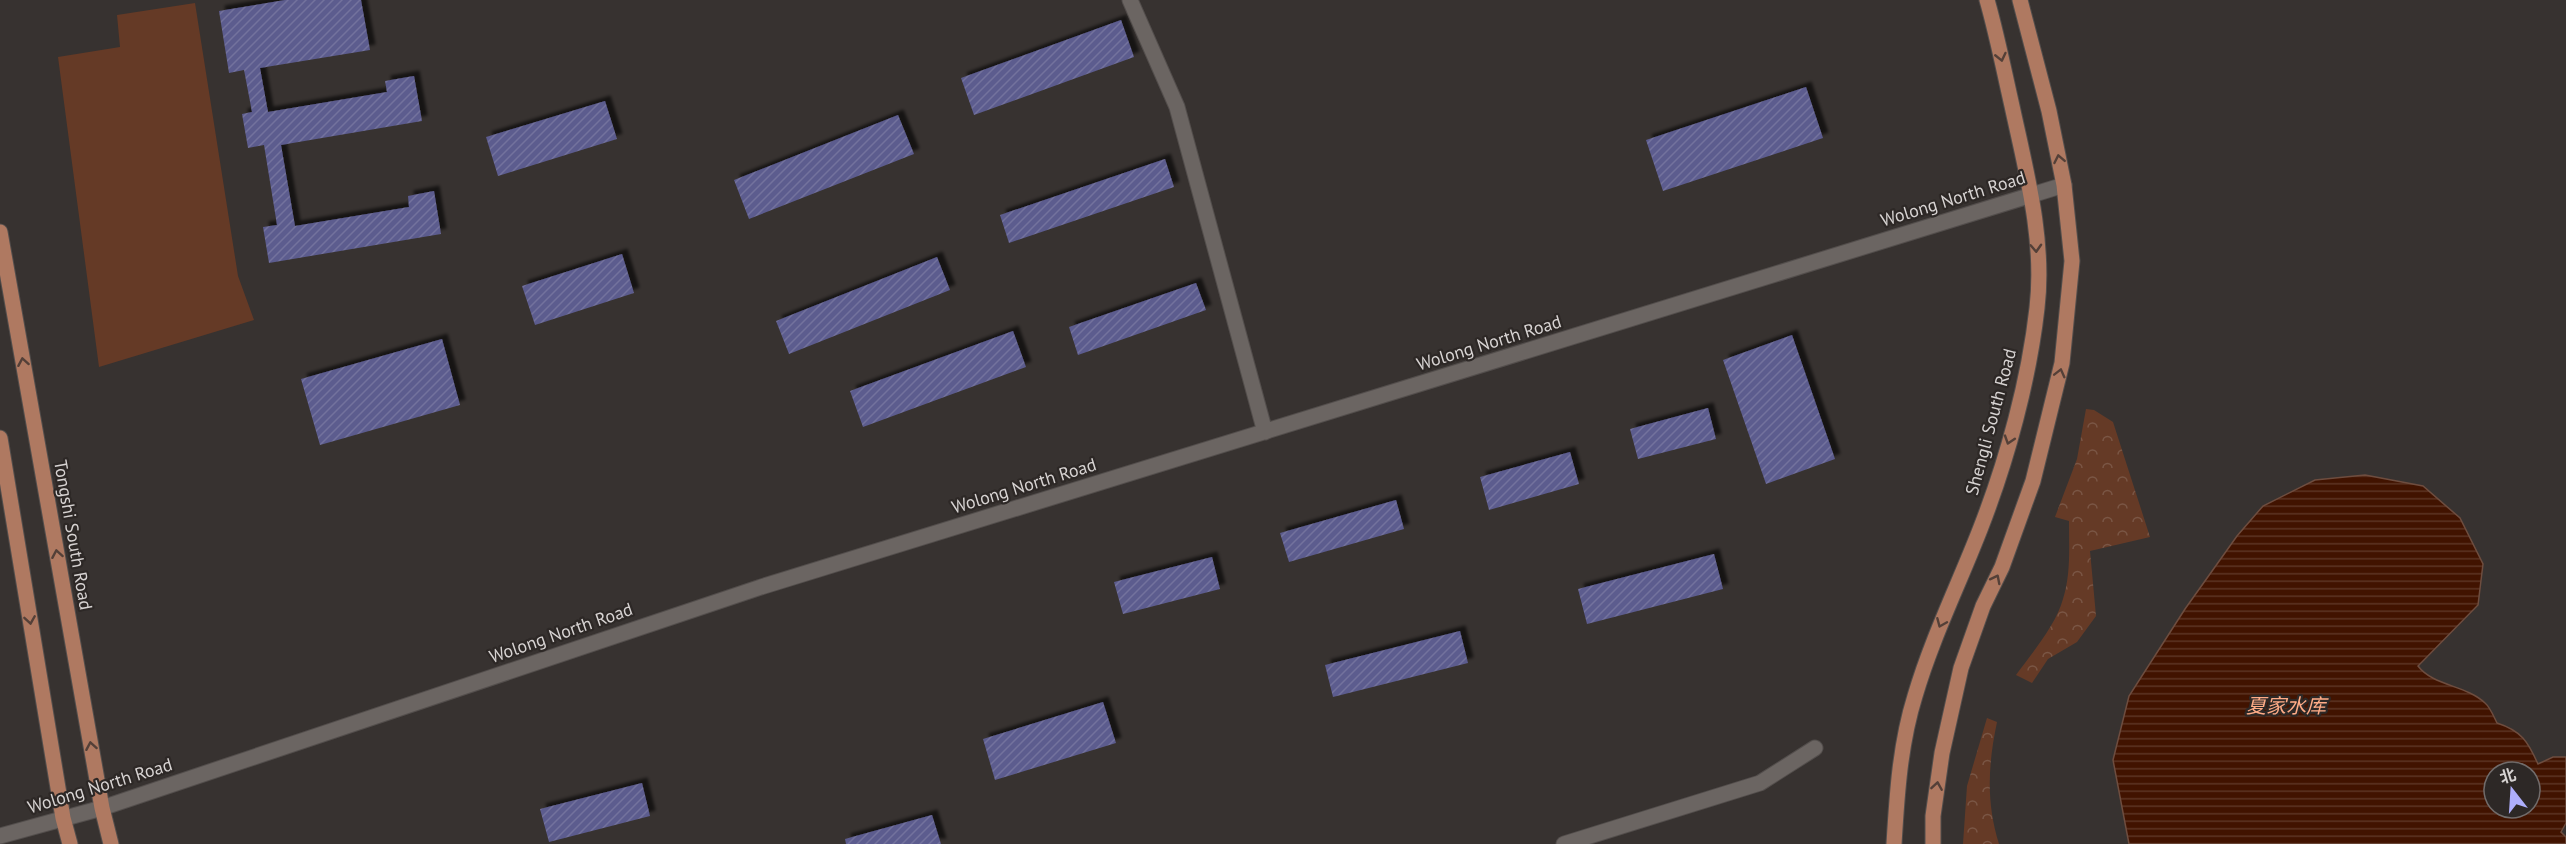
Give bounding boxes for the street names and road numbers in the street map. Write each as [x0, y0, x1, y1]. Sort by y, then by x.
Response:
street label: Wolong North Road [1878, 166, 2028, 231]
street label: Wolong North Road [1414, 310, 1564, 375]
street label: Shengli South Road [1960, 346, 2021, 498]
street label: Wolong North Road [949, 453, 1099, 518]
street label: Tongshi South Road [49, 458, 98, 612]
street label: Wolong North Road [486, 597, 636, 668]
street label: Wolong North Road [25, 753, 175, 818]

